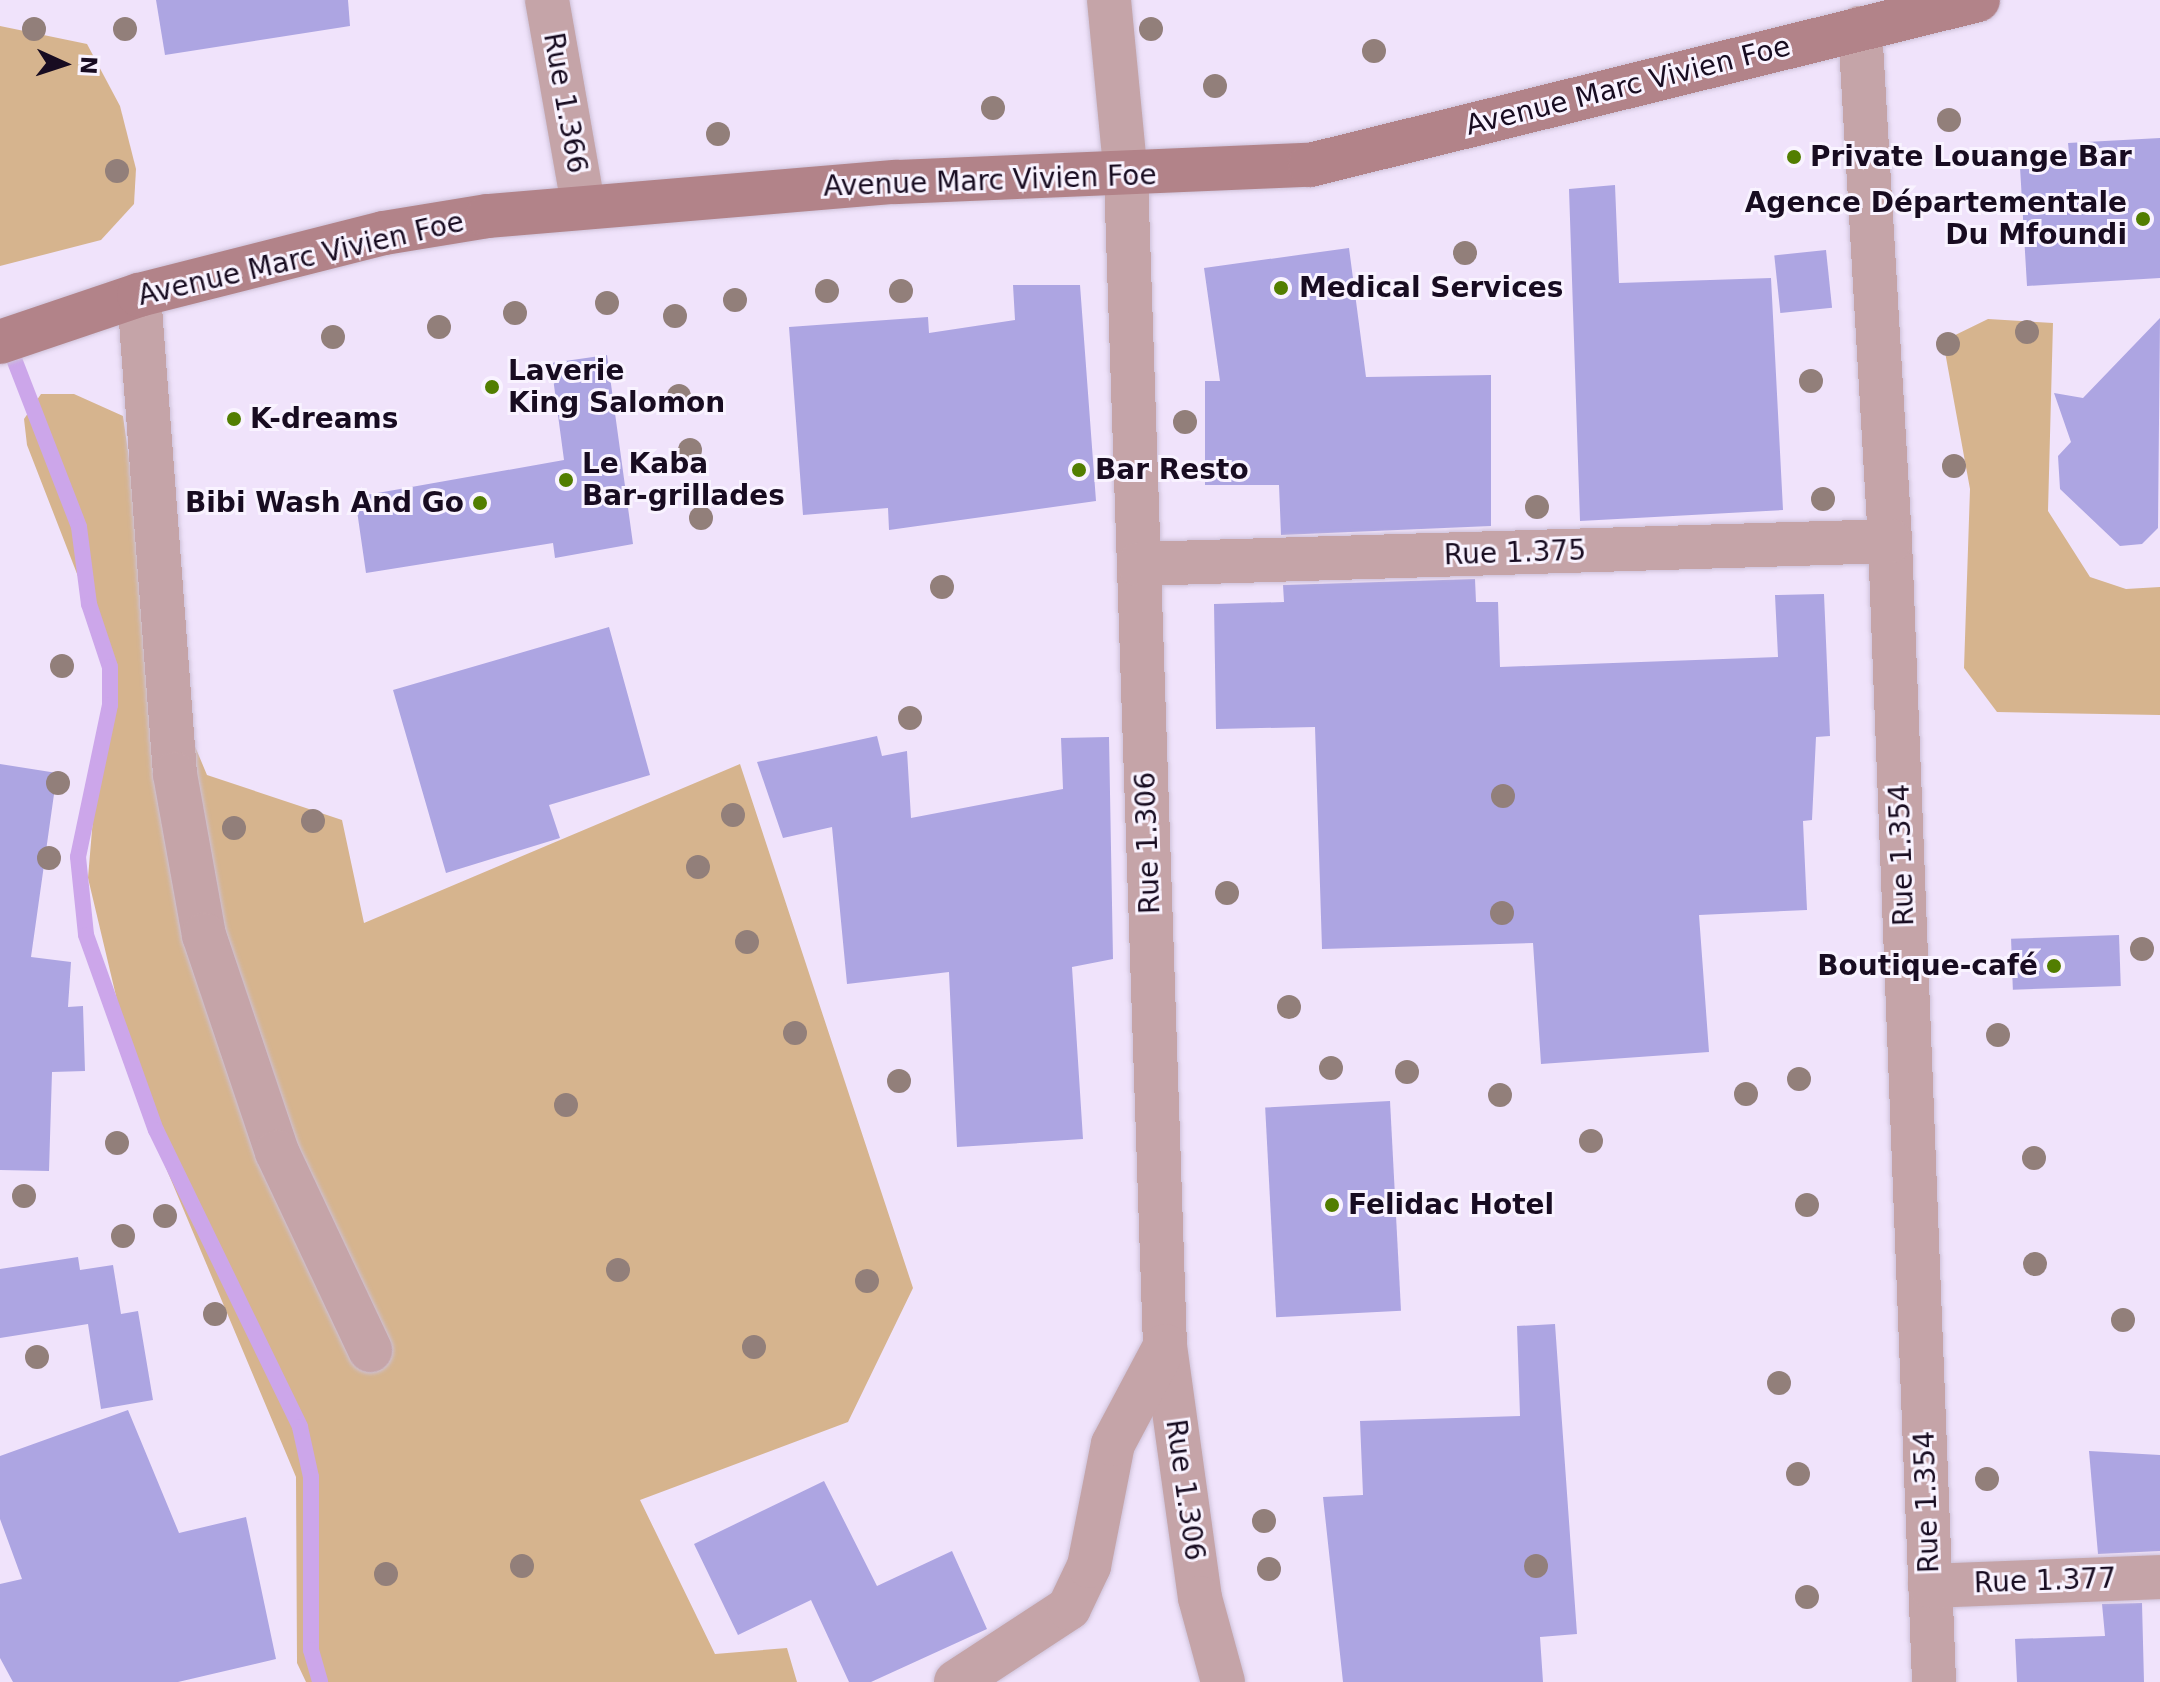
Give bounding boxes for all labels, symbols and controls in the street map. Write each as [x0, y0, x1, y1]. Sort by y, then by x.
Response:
north arrow [24, 24, 104, 104]
street label: Avenue Marc Vivien Foe [1462, 29, 1794, 143]
street label: Rue 1.366 [536, 30, 594, 176]
text: N [76, 55, 101, 75]
place label: Private Louange Bar [1810, 140, 2132, 174]
marker: Private Louange Bar [1785, 148, 1803, 166]
street label: Avenue Marc Vivien Foe [823, 158, 1157, 204]
place label: Agence Départementale Du Mfoundi [1745, 186, 2127, 252]
street label: Avenue Marc Vivien Foe [135, 205, 467, 313]
marker: Agence Départementale Du Mfoundi [2134, 210, 2152, 228]
place label: Medical Services [1299, 271, 1563, 305]
marker: Medical Services [1270, 277, 1292, 299]
place label: Laverie King Salomon [508, 354, 725, 420]
marker: Laverie King Salomon [483, 378, 501, 396]
place label: K-dreams [250, 402, 398, 436]
marker: K-dreams [225, 410, 243, 428]
place label: Le Kaba Bar-grillades [582, 447, 785, 513]
place label: Bar Resto [1095, 453, 1249, 487]
marker: Bar Resto [1070, 461, 1088, 479]
marker: Le Kaba Bar-grillades [557, 471, 575, 489]
place label: Bibi Wash And Go [185, 486, 464, 520]
marker: Bibi Wash And Go [471, 494, 489, 512]
street label: Rue 1.375 [1443, 534, 1587, 572]
street label: Rue 1.306 [1129, 771, 1167, 915]
street label: Rue 1.354 [1883, 783, 1921, 927]
place label: Boutique-café [1817, 949, 2038, 983]
marker: Boutique-café [2045, 957, 2063, 975]
place label: Felidac Hotel [1348, 1188, 1554, 1222]
marker: Felidac Hotel [1323, 1196, 1341, 1214]
street label: Rue 1.306 [1158, 1417, 1212, 1563]
street label: Rue 1.354 [1908, 1430, 1946, 1574]
street label: Rue 1.377 [1973, 1562, 2117, 1600]

